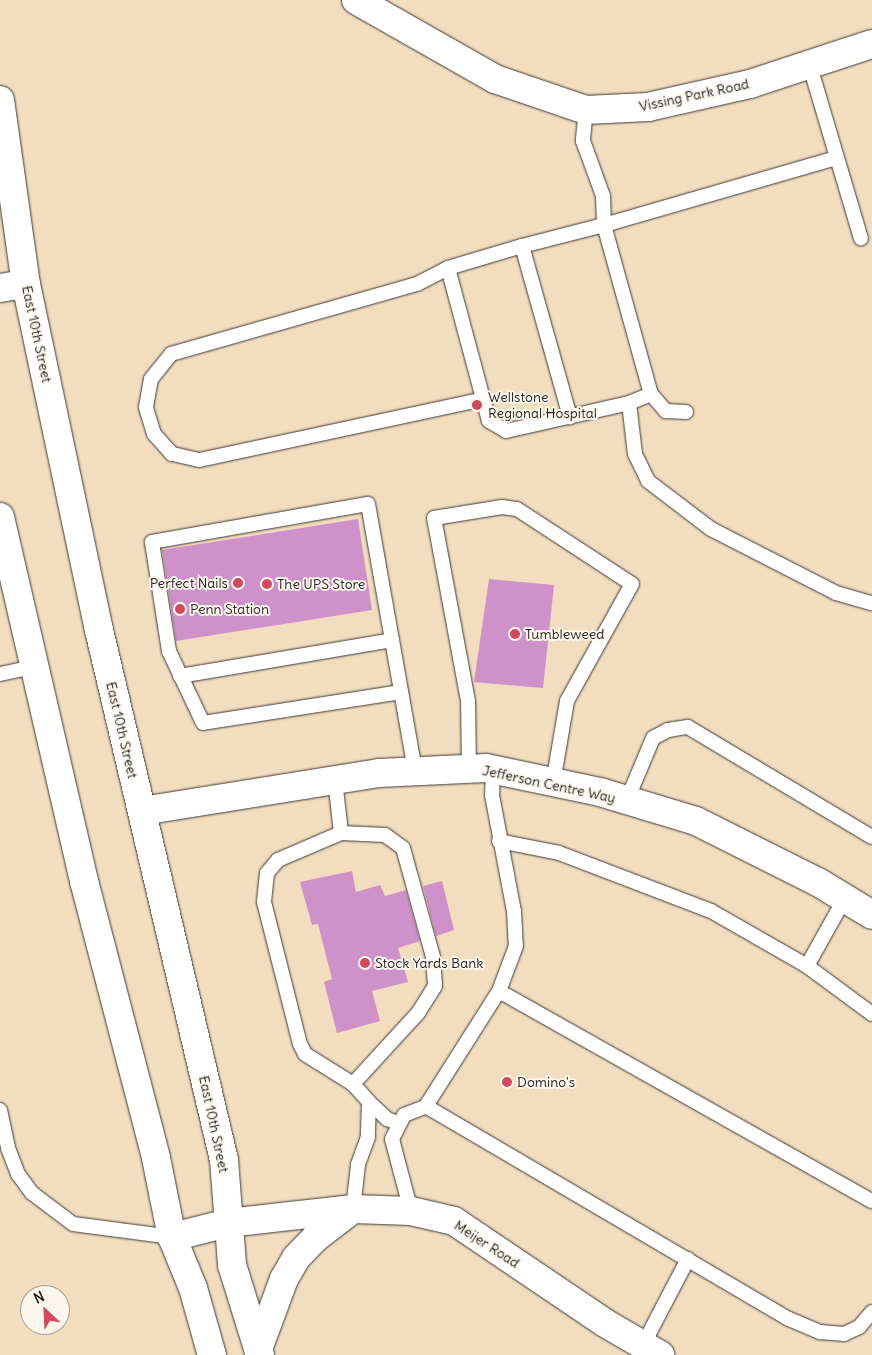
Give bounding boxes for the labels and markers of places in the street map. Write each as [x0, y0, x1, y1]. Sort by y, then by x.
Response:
place label: Wellstone Regional Hospital [488, 389, 597, 422]
marker: Wellstone Regional Hospital [470, 398, 484, 412]
place label: Perfect Nails [150, 575, 228, 591]
place label: The UPS Store [277, 576, 365, 592]
marker: Perfect Nails [232, 577, 244, 589]
marker: The UPS Store [261, 578, 273, 590]
place label: Penn Station [190, 601, 269, 617]
marker: Penn Station [174, 603, 186, 615]
place label: Tumbleweed [525, 626, 605, 642]
marker: Tumbleweed [509, 628, 521, 640]
place label: Stock Yards Bank [375, 955, 483, 971]
marker: Stock Yards Bank [359, 957, 371, 969]
place label: Domino's [517, 1074, 575, 1090]
marker: Domino's [501, 1076, 513, 1088]

